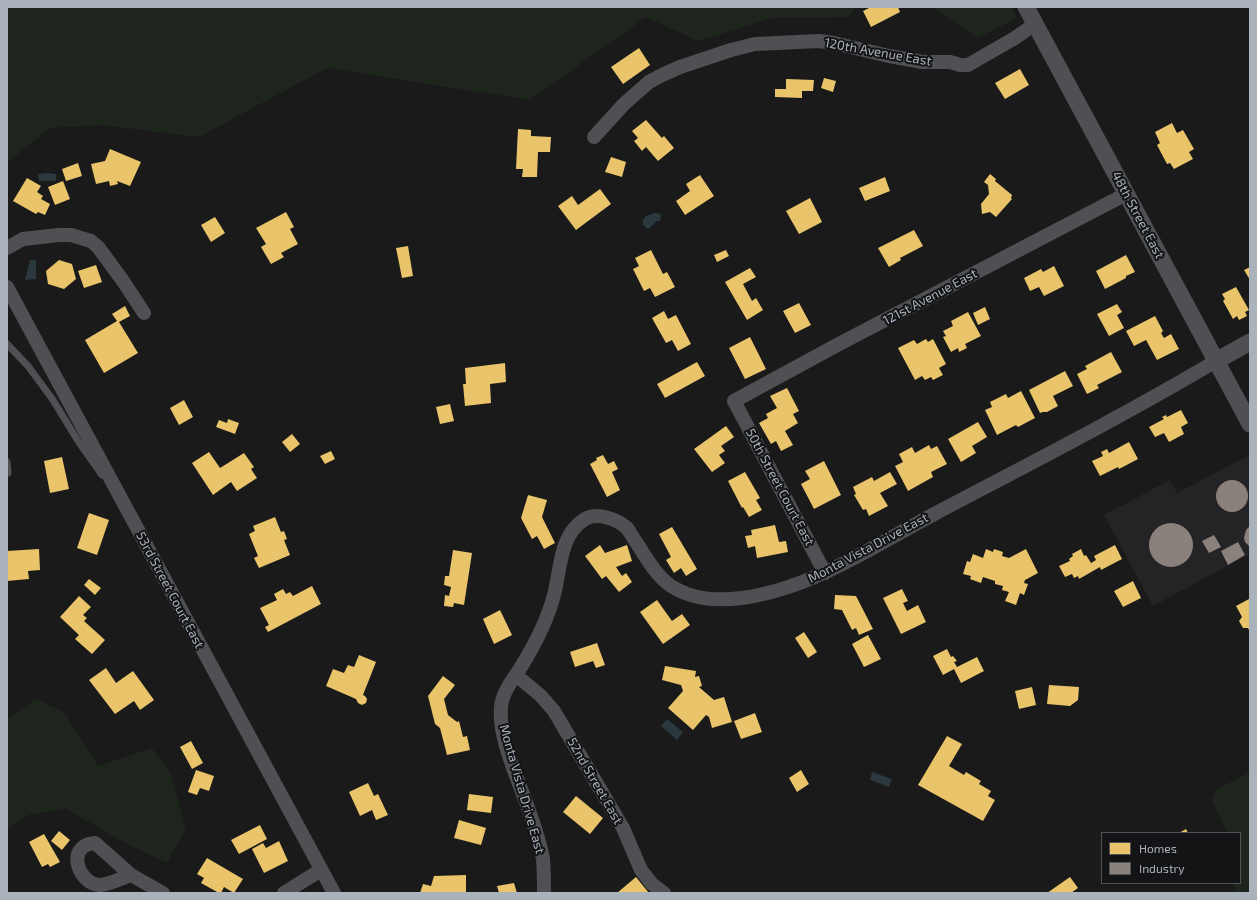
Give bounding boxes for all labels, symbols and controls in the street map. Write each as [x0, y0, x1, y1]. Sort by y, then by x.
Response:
street label: 120th Avenue East [823, 35, 933, 69]
street label: 48th Street East [1109, 169, 1167, 261]
street label: 121st Avenue East [880, 266, 980, 328]
street label: 50th Street Court East [742, 426, 818, 548]
street label: Monta Vista Drive East [805, 510, 931, 586]
street label: 53rd Street Court East [133, 529, 207, 651]
street label: Monta Vista Drive East [496, 723, 548, 855]
street label: 52nd Street East [564, 735, 626, 827]
legend [1101, 832, 1241, 884]
text: Homes [1139, 841, 1177, 855]
text: Industry [1139, 861, 1185, 875]

